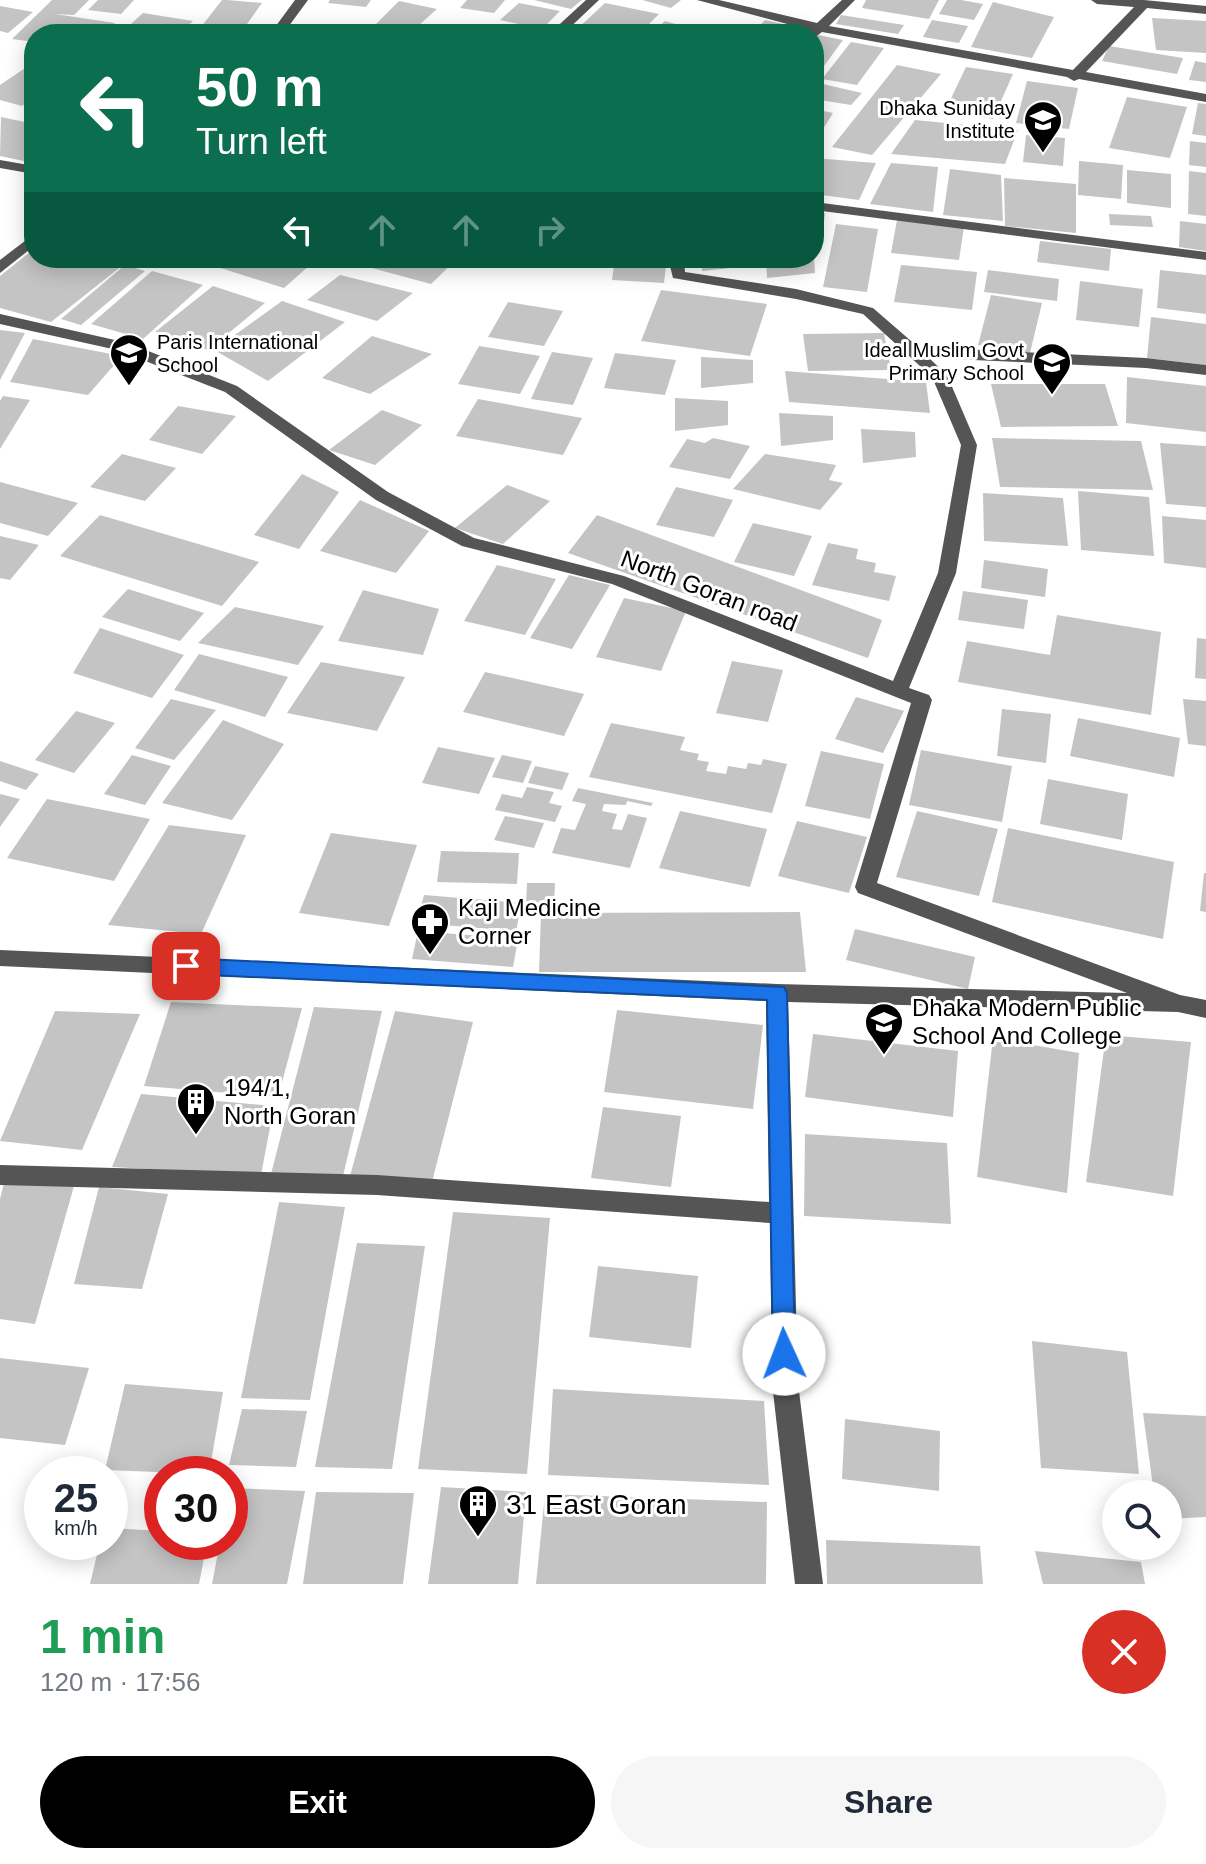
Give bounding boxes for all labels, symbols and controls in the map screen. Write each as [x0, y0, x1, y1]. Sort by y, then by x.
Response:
text: 50 m [196, 55, 324, 118]
icon: left [64, 56, 168, 160]
place label: Dhaka Suniday Institute [879, 97, 1015, 142]
school or university icon: Dhaka Suniday Institute [1022, 99, 1064, 154]
text: Turn left [196, 121, 327, 162]
icon: left [276, 208, 320, 252]
icon: ahead [360, 208, 404, 252]
icon: ahead [444, 208, 488, 252]
icon: right [528, 208, 572, 252]
place label: Paris International School [157, 331, 318, 376]
school or university icon: Paris International School [108, 332, 150, 387]
place label: Ideal Muslim Govt Primary School [864, 339, 1024, 384]
school or university icon: Ideal Muslim Govt Primary School [1031, 341, 1073, 396]
street label: North Goran road [617, 544, 801, 637]
place label: Kaji Medicine Corner [458, 894, 601, 949]
pharmacy icon: Kaji Medicine Corner [409, 901, 451, 956]
pin [152, 932, 220, 1000]
icon: arrive [164, 944, 208, 988]
place label: Dhaka Modern Public School And College [912, 994, 1141, 1049]
school or university icon: Dhaka Modern Public School And College [863, 1001, 905, 1056]
place label: 194/1, North Goran [224, 1074, 356, 1129]
building icon: 194/1, North Goran [175, 1081, 217, 1136]
position arrow [742, 1312, 826, 1396]
speed limit sign: 30 [144, 1456, 248, 1560]
text: 25 [54, 1476, 98, 1520]
map controls [1102, 1480, 1182, 1560]
button: search [1102, 1480, 1182, 1560]
building icon: 31 East Goran [457, 1483, 499, 1538]
place label: 31 East Goran [506, 1489, 687, 1520]
text: km/h [54, 1517, 98, 1539]
text: 1 min [40, 1610, 165, 1663]
button: close [1082, 1610, 1166, 1694]
text: 120 m · 17:56 [40, 1667, 200, 1697]
button: Exit [40, 1756, 595, 1848]
button: Share [611, 1756, 1166, 1848]

